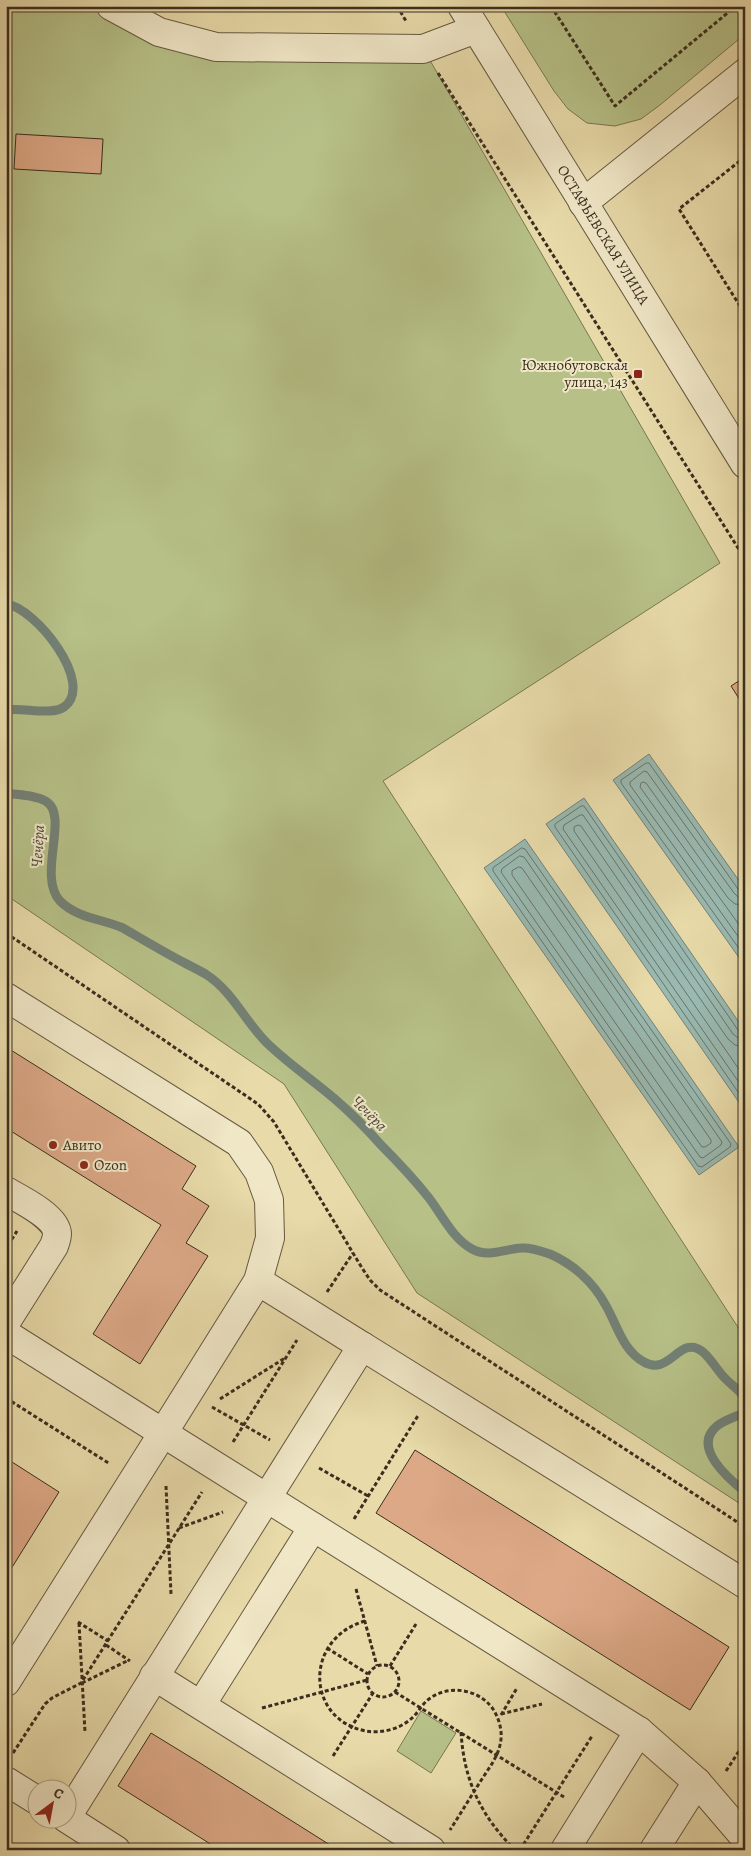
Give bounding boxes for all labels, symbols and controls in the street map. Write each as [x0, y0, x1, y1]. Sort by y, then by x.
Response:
street label: ОСТАФЬЕВСКАЯ УЛИЦА [553, 161, 654, 309]
place label: Южнобутовская улица, 143 [521, 355, 628, 392]
marker: Южнобутовская улица, 143 [632, 368, 644, 380]
water label: Чечёра [26, 824, 50, 868]
water label: Чечёра [346, 1091, 392, 1137]
place label: Авито [62, 1135, 102, 1155]
marker: Авито [47, 1139, 59, 1151]
place label: Ozon [94, 1155, 127, 1175]
marker: Ozon [78, 1159, 90, 1171]
north arrow [28, 1778, 78, 1828]
text: С [50, 1783, 68, 1804]

